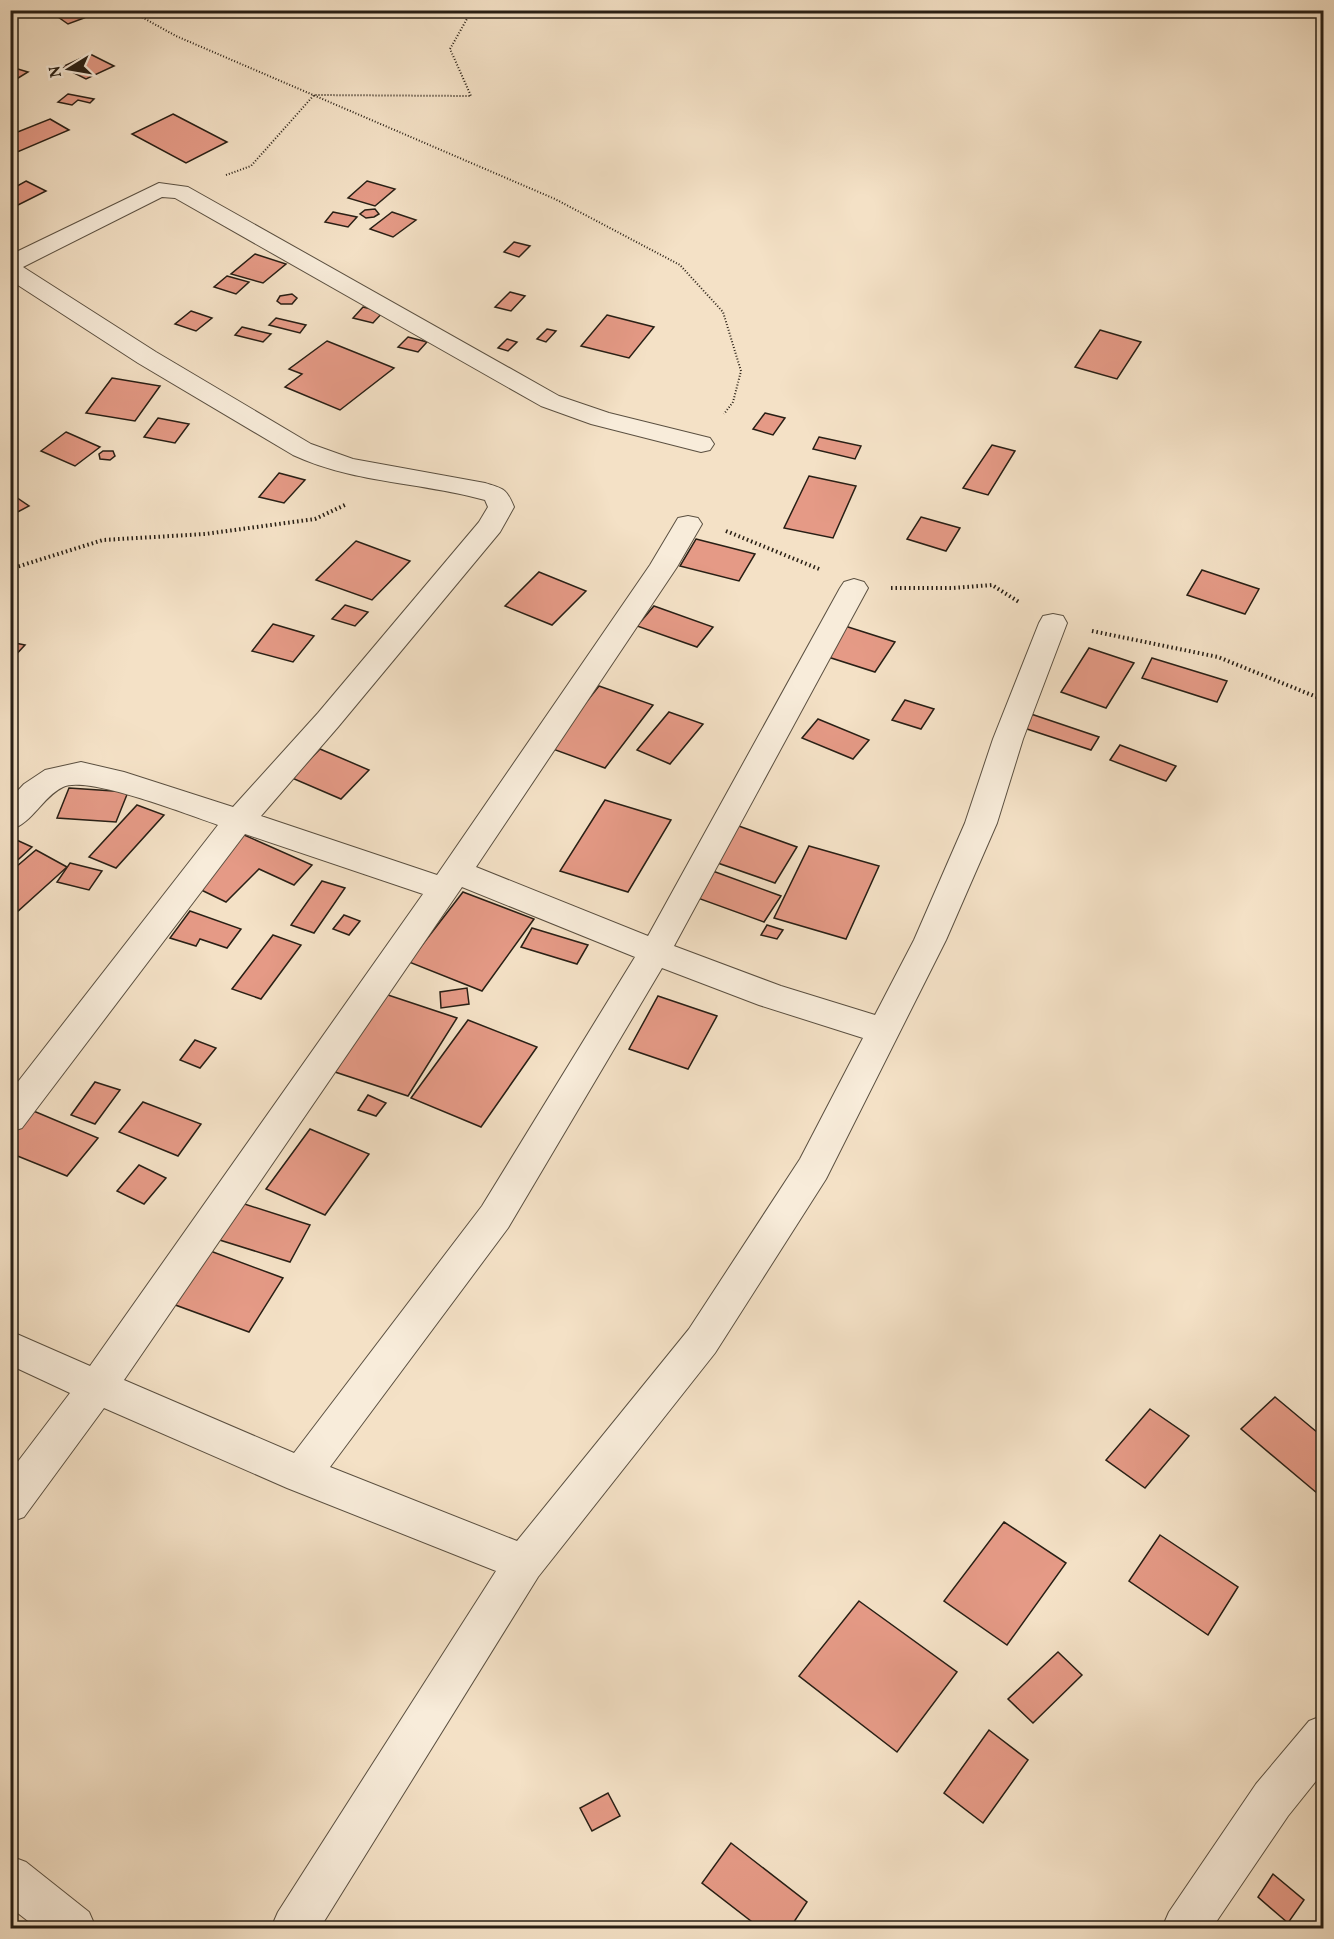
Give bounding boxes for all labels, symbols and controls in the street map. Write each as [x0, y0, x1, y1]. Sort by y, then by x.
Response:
north arrow [39, 39, 99, 99]
text: N [44, 63, 68, 79]

